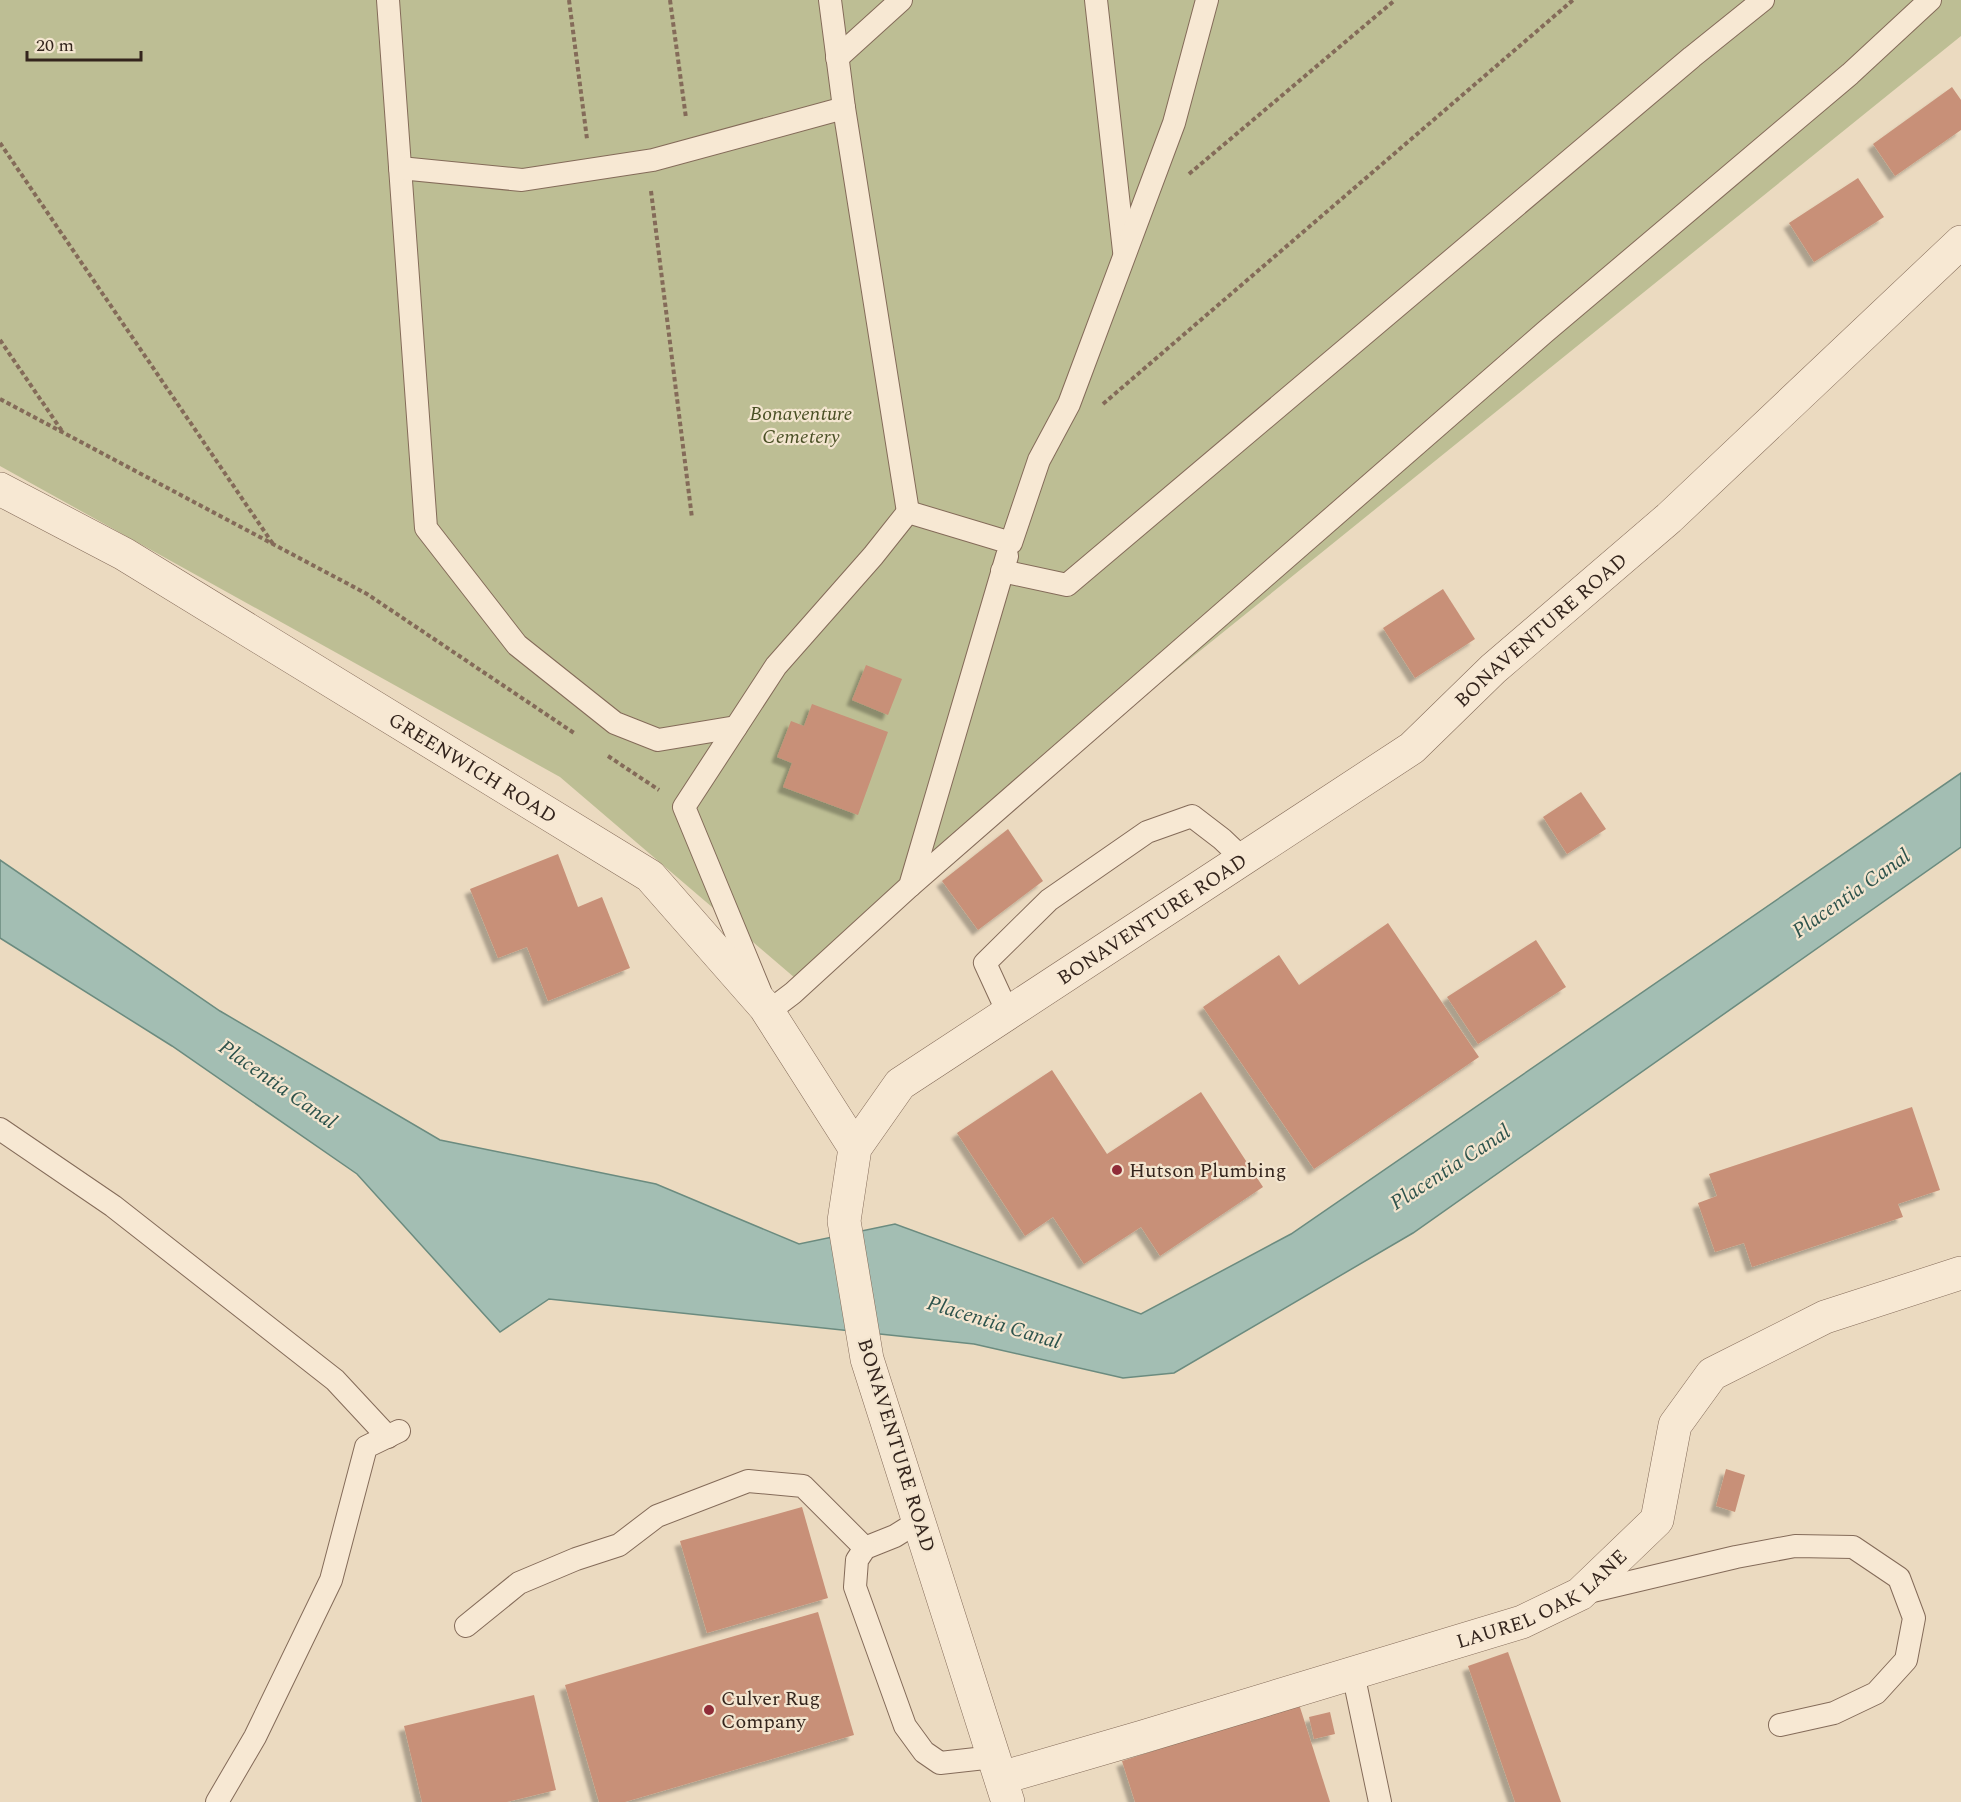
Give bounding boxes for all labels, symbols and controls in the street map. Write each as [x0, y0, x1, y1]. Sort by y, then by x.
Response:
scale bar [27, 24, 141, 62]
text: 20 m [36, 32, 74, 59]
park label: Bonaventure Cemetery [750, 399, 853, 452]
street label: BONAVENTURE ROAD [1448, 546, 1634, 715]
street label: GREENWICH ROAD [382, 705, 562, 832]
water label: Placentia Canal [1786, 841, 1918, 947]
street label: BONAVENTURE ROAD [1051, 846, 1253, 993]
water label: Placentia Canal [212, 1032, 344, 1138]
water label: Placentia Canal [1384, 1116, 1518, 1219]
place label: Hutson Plumbing [1129, 1156, 1286, 1186]
marker: Hutson Plumbing [1110, 1163, 1124, 1177]
water label: Placentia Canal [923, 1287, 1065, 1359]
street label: BONAVENTURE ROAD [849, 1335, 943, 1556]
street label: LAUREL OAK LANE [1453, 1542, 1634, 1657]
place label: Culver Rug Company [721, 1684, 820, 1737]
marker: Culver Rug Company [702, 1703, 716, 1717]

